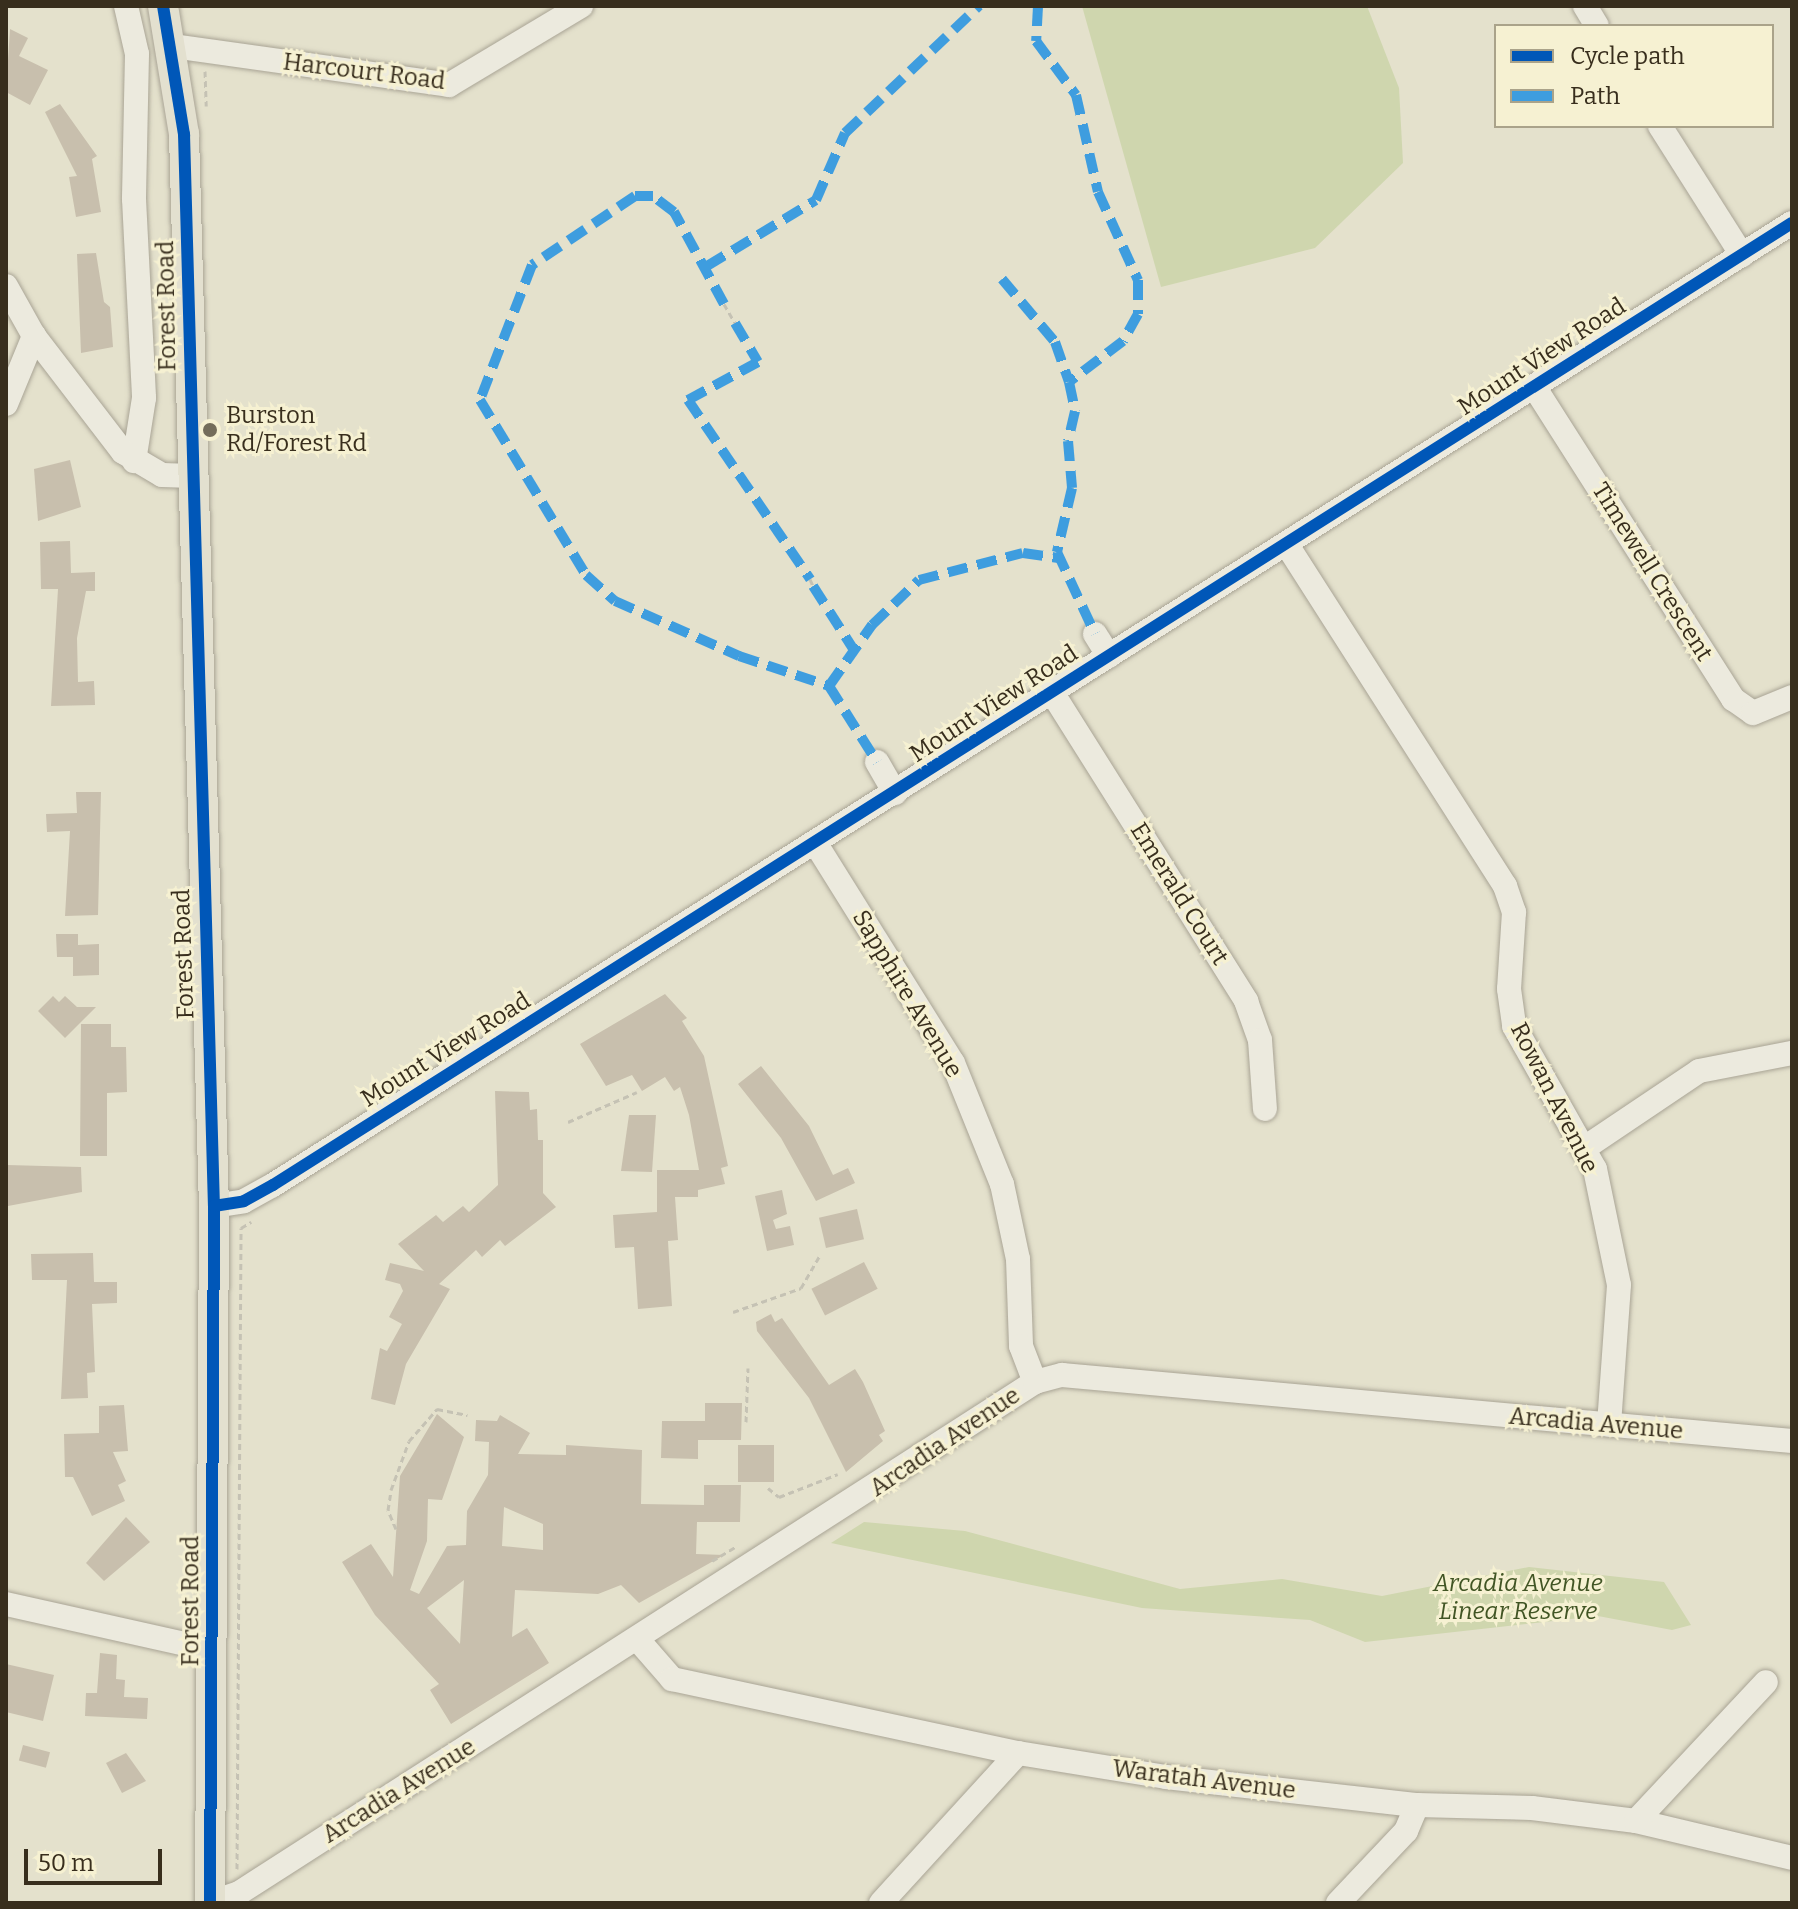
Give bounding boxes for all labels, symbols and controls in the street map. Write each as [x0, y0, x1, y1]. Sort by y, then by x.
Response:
legend [1494, 24, 1774, 128]
text: Cycle path [1570, 42, 1685, 70]
street label: Harcourt Road [281, 48, 447, 96]
text: Path [1570, 82, 1620, 110]
street label: Forest Road [151, 240, 183, 372]
street label: Mount View Road [1453, 292, 1631, 422]
place label: Burston Rd/Forest Rd [226, 402, 367, 458]
marker: Burston Rd/Forest Rd [201, 421, 219, 439]
street label: Timewell Crescent [1585, 477, 1719, 667]
street label: Mount View Road [905, 639, 1083, 769]
street label: Emerald Court [1124, 818, 1234, 970]
street label: Forest Road [167, 888, 201, 1020]
street label: Sapphire Avenue [846, 905, 968, 1083]
street label: Mount View Road [356, 986, 536, 1114]
street label: Rowan Avenue [1504, 1018, 1604, 1178]
street label: Arcadia Avenue [864, 1381, 1026, 1503]
street label: Arcadia Avenue [1508, 1402, 1684, 1446]
street label: Forest Road [177, 1536, 205, 1666]
park label: Arcadia Avenue Linear Reserve [1433, 1570, 1603, 1626]
street label: Arcadia Avenue [317, 1732, 481, 1850]
street label: Waratah Avenue [1111, 1754, 1297, 1806]
scale bar [28, 1833, 166, 1883]
text: 50 m [38, 1849, 94, 1877]

